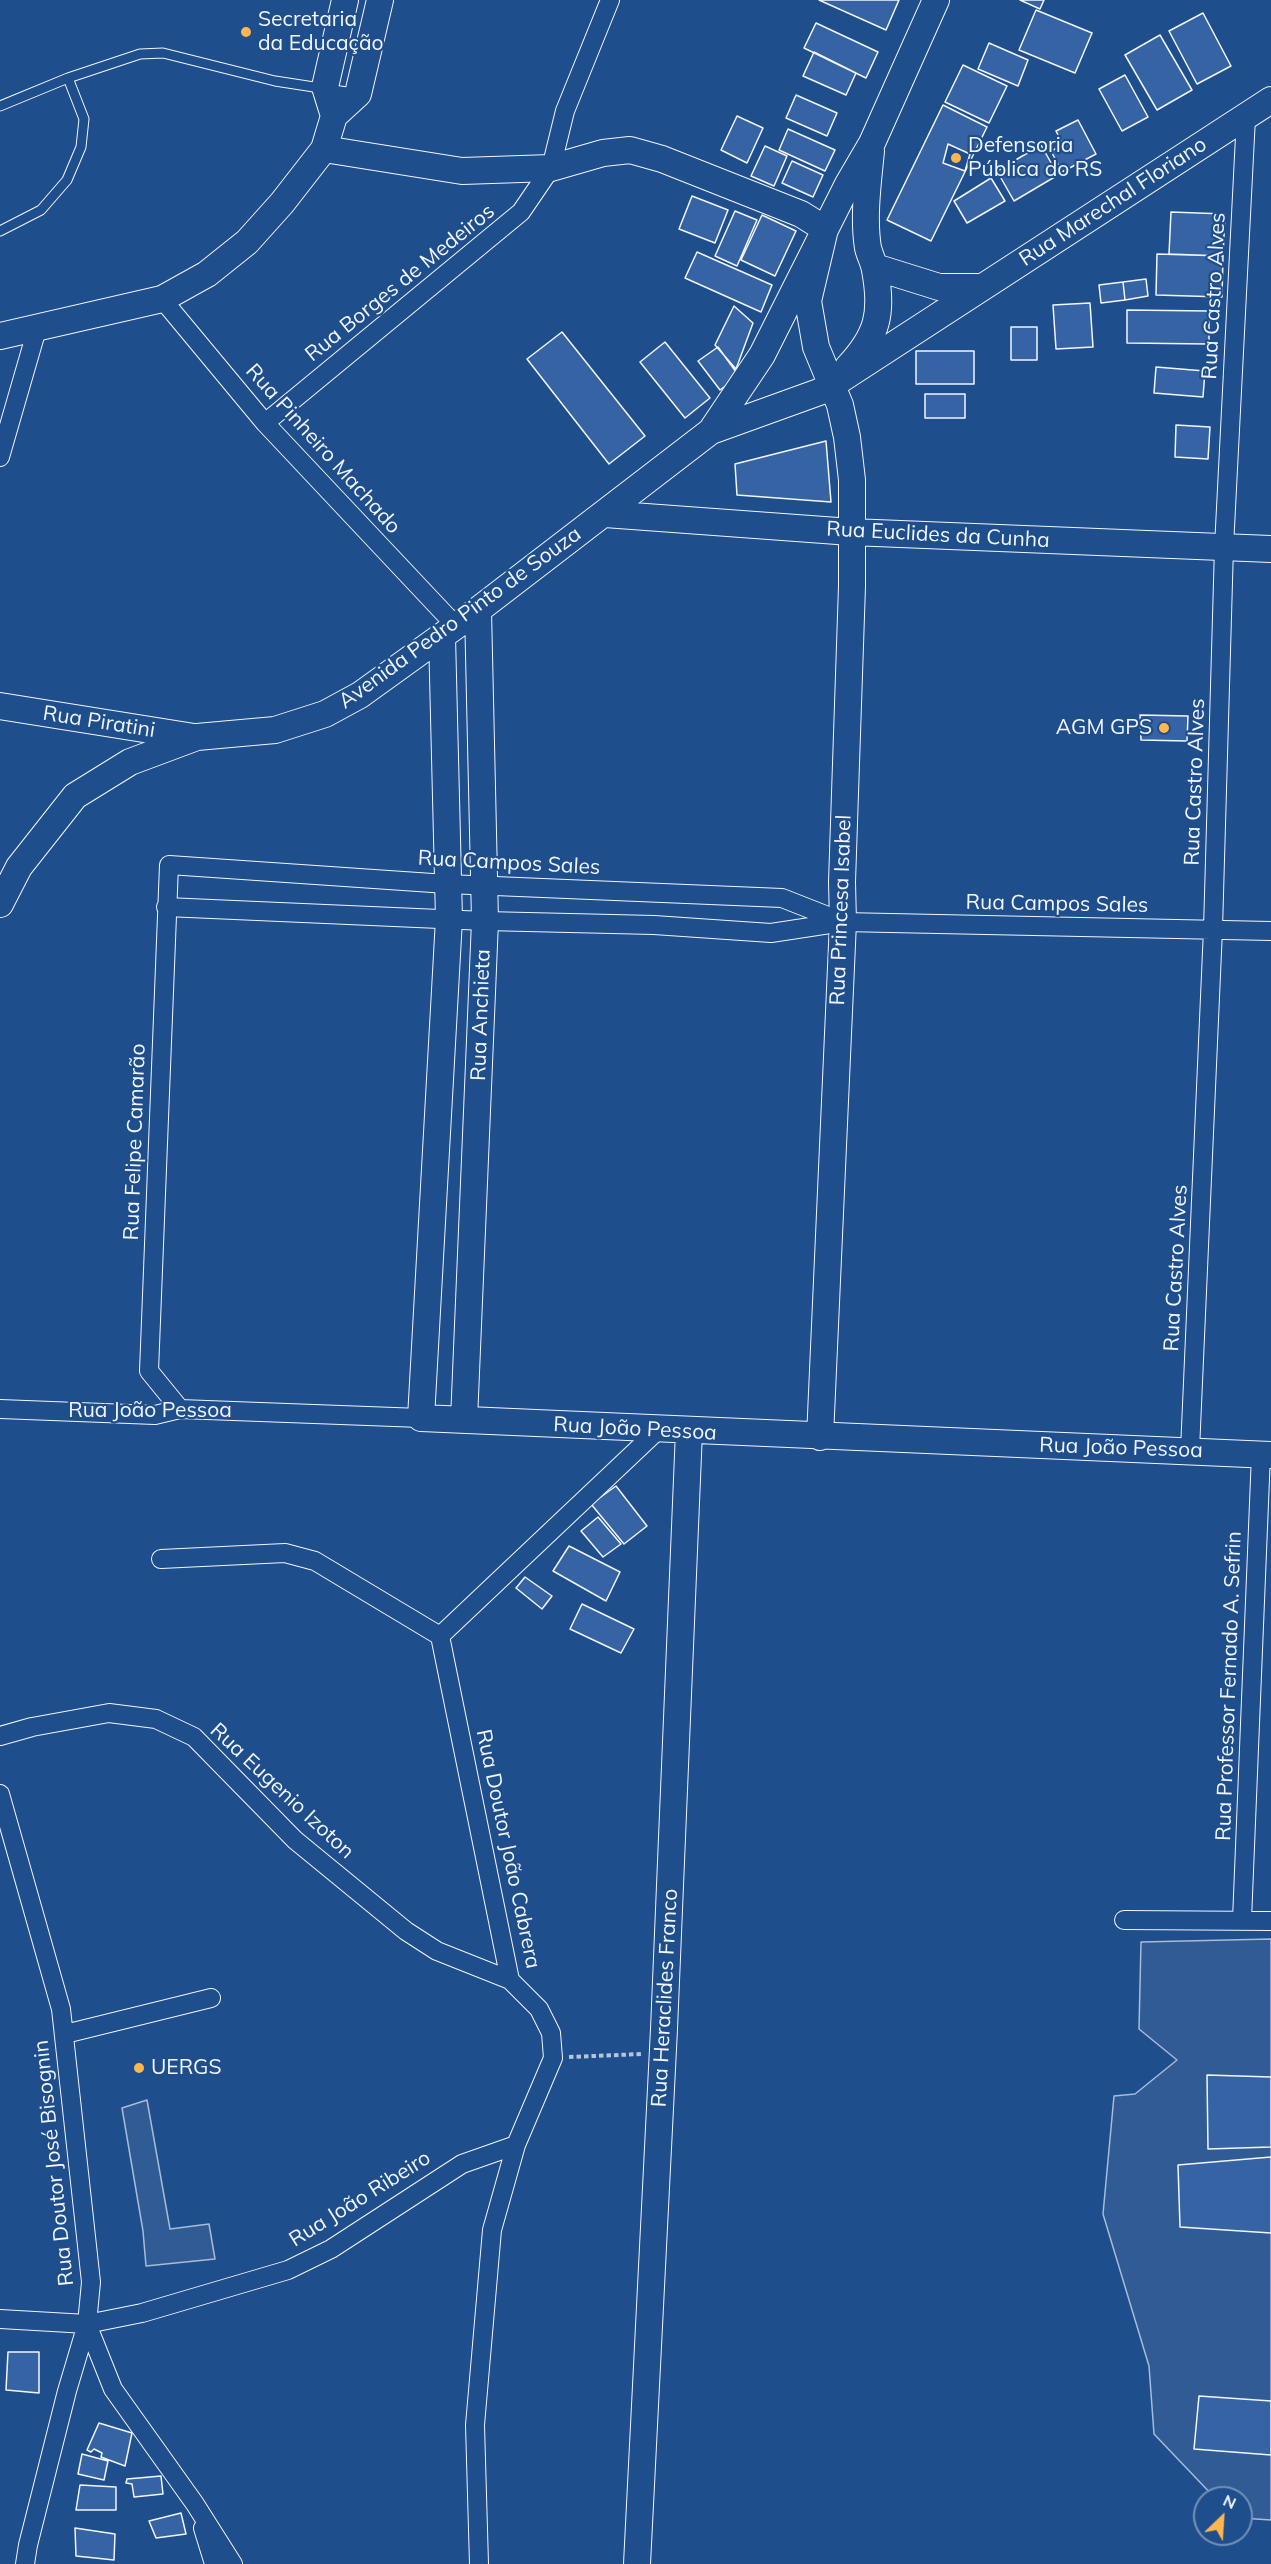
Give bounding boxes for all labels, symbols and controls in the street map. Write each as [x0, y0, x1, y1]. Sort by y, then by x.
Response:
place label: Secretaria da Educação [258, 7, 384, 57]
marker: Secretaria da Educação [239, 25, 253, 39]
street label: Rua Marechal Floriano [1015, 132, 1211, 272]
place label: Defensoria Pública do RS [968, 133, 1102, 183]
marker: Defensoria Pública do RS [949, 151, 963, 165]
street label: Rua Borges de Medeiros [300, 199, 500, 367]
street label: Rua Castro Alves [1197, 212, 1231, 380]
street label: Rua Pinheiro Machado [240, 359, 406, 539]
street label: Rua Euclides da Cunha [826, 517, 1050, 553]
street label: Avenida Pedro Pinto de Souza [334, 522, 586, 714]
street label: Rua Castro Alves [1179, 698, 1211, 866]
street label: Rua Piratini [41, 701, 157, 743]
place label: AGM GPS [1056, 715, 1152, 741]
marker: AGM GPS [1157, 721, 1171, 735]
street label: Rua Princesa Isabel [825, 814, 857, 1006]
street label: Rua Campos Sales [417, 846, 601, 880]
street label: Rua Campos Sales [965, 890, 1149, 918]
street label: Rua Anchieta [466, 949, 496, 1081]
street label: Rua Felipe Camarão [119, 1043, 151, 1241]
street label: Rua Castro Alves [1159, 1184, 1193, 1352]
street label: Rua João Pessoa [68, 1398, 232, 1424]
street label: Rua João Pessoa [553, 1412, 717, 1446]
street label: Rua João Pessoa [1039, 1433, 1203, 1463]
street label: Rua Professor Fernado A. Sefrin [1211, 1531, 1247, 1841]
street label: Rua Eugenio Izoton [205, 1718, 359, 1864]
street label: Rua Doutor João Cabrera [470, 1727, 546, 1971]
street label: Rua Heraclides Franco [647, 1888, 683, 2108]
street label: Rua Doutor José Bisognin [29, 2039, 79, 2287]
place label: UERGS [151, 2055, 222, 2081]
marker: UERGS [132, 2061, 146, 2075]
street label: Rua João Ribeiro [285, 2145, 435, 2253]
north arrow [1193, 2486, 1253, 2546]
text: N [1220, 2490, 1239, 2513]

